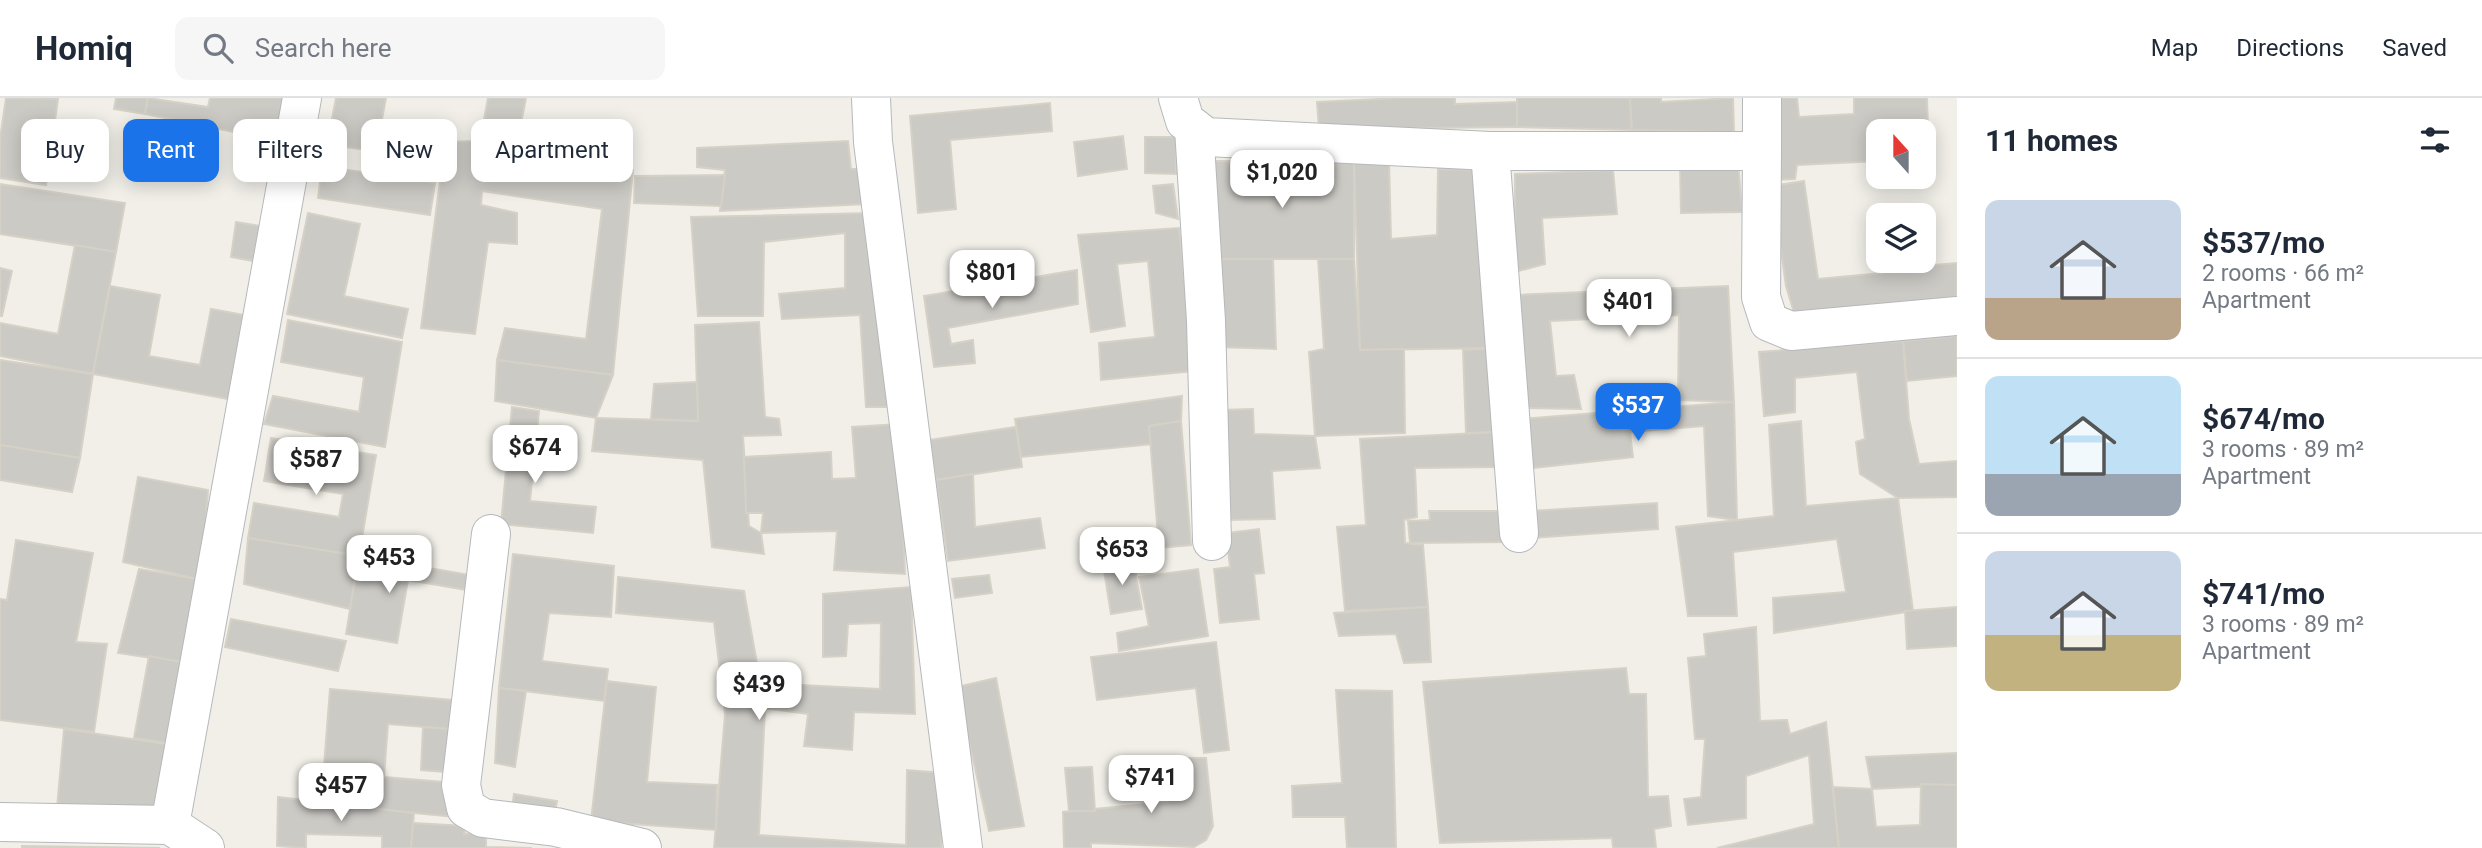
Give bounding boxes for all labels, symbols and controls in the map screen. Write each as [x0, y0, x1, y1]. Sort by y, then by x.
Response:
search box [175, 17, 665, 80]
text: Homiq [35, 29, 133, 68]
icon: search [199, 29, 237, 67]
text: Search here [255, 33, 392, 63]
text: Map [2151, 34, 2198, 62]
text: Directions [2236, 34, 2344, 62]
text: Saved [2382, 34, 2447, 62]
chip: Buy [21, 119, 109, 182]
chip: Rent [123, 119, 219, 182]
chip: Filters [233, 119, 347, 182]
chip: New [361, 119, 457, 182]
chip: Apartment [471, 119, 633, 182]
north arrow [1866, 119, 1936, 189]
map controls [1866, 119, 1936, 273]
icon: filters [2416, 121, 2454, 159]
text: 11 homes [1985, 123, 2118, 158]
pin: $1,020 [1225, 150, 1339, 210]
text: $1,020 [1246, 159, 1318, 186]
button: layers [1866, 203, 1936, 273]
text: $537/mo [2202, 225, 2325, 260]
icon: home [2041, 228, 2125, 312]
pin: $801 [951, 250, 1033, 310]
text: $801 [966, 259, 1018, 286]
text: 2 rooms · 66 m² [2202, 260, 2364, 287]
pin: $401 [1588, 280, 1670, 339]
text: Apartment [2202, 287, 2311, 314]
text: $401 [1603, 288, 1655, 315]
pin: $537 [1597, 384, 1679, 443]
text: $537 [1612, 392, 1664, 419]
text: $674/mo [2202, 401, 2325, 436]
icon: home [2041, 404, 2125, 488]
pin: $674 [494, 426, 576, 485]
text: $674 [509, 434, 561, 461]
text: 3 rooms · 89 m² [2202, 436, 2364, 463]
pin: $587 [275, 438, 357, 497]
text: $587 [290, 446, 342, 473]
text: Apartment [2202, 463, 2311, 490]
pin: $653 [1081, 528, 1163, 587]
pin: $453 [348, 536, 430, 595]
text: $653 [1096, 536, 1148, 563]
text: $453 [363, 544, 415, 571]
text: $741/mo [2202, 576, 2325, 611]
icon: home [2041, 579, 2125, 663]
text: 3 rooms · 89 m² [2202, 611, 2364, 638]
text: Apartment [2202, 638, 2311, 665]
pin: $439 [718, 662, 800, 722]
text: $439 [733, 671, 785, 698]
pin: $741 [1110, 756, 1192, 815]
pin: $457 [300, 764, 382, 823]
text: $741 [1125, 764, 1177, 791]
text: $457 [315, 772, 367, 799]

